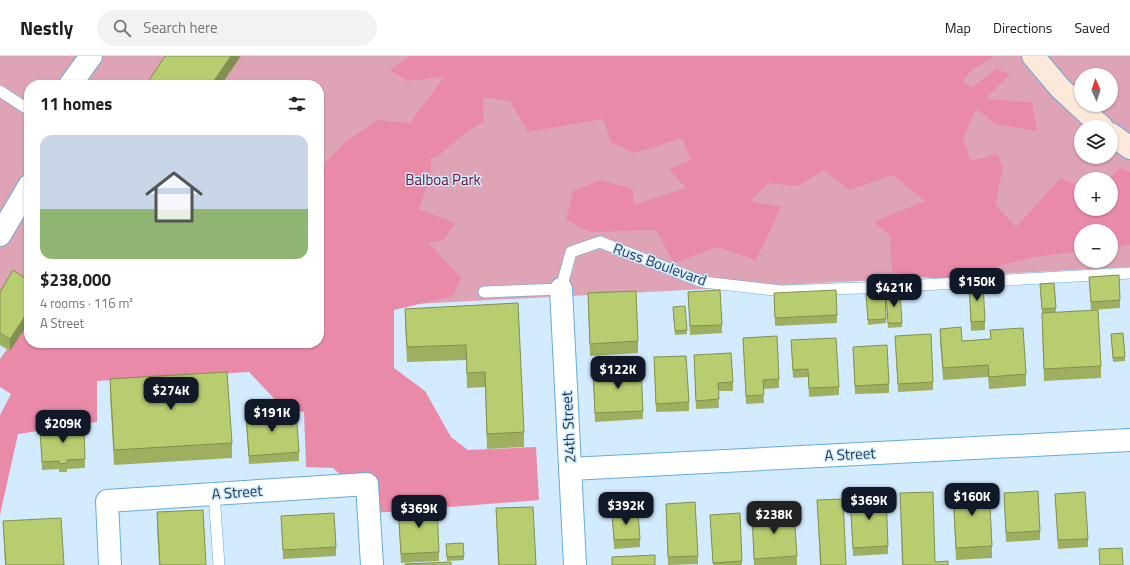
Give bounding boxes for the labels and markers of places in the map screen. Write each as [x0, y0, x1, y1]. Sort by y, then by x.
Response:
pin: $150K [949, 268, 1005, 302]
pin: $421K [866, 274, 922, 308]
pin: $122K [590, 356, 646, 390]
pin: $274K [143, 377, 199, 411]
pin: $191K [244, 399, 300, 433]
pin: $209K [35, 410, 91, 444]
pin: $160K [944, 483, 1000, 517]
pin: $369K [841, 487, 897, 521]
pin: $392K [598, 492, 654, 526]
pin: $369K [391, 495, 447, 529]
pin: $238K [746, 501, 802, 535]

